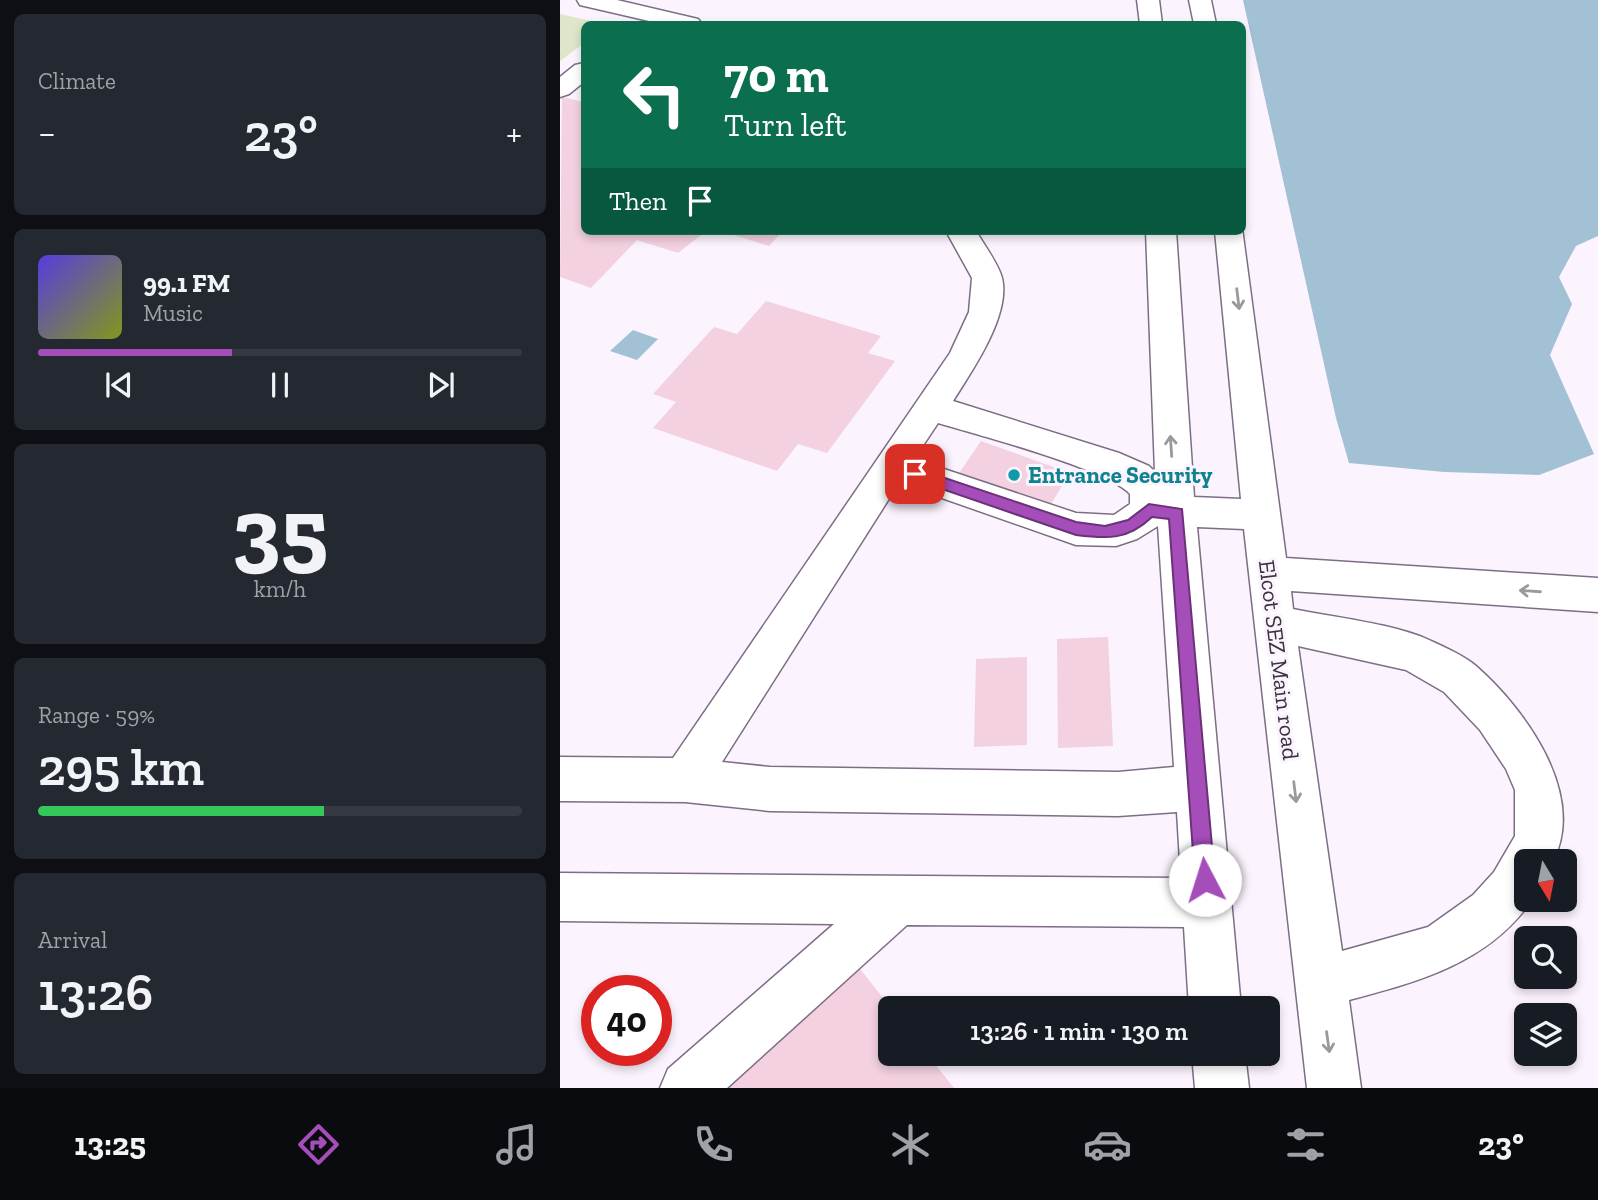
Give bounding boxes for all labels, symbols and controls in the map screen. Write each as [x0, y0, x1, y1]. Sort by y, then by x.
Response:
text: 70 m [724, 46, 829, 105]
icon: left [609, 49, 700, 140]
text: Climate [38, 67, 116, 95]
text: 23° [244, 102, 318, 164]
text: Turn left [724, 106, 846, 144]
text: − [38, 110, 56, 156]
text: + [506, 110, 522, 156]
icon: arrive [681, 182, 719, 220]
text: Then [609, 185, 667, 217]
text: 99.1 FM [143, 267, 230, 299]
one-way arrow [1231, 287, 1244, 310]
text: Music [143, 299, 203, 327]
icon: previous [100, 366, 138, 404]
icon: pause [261, 366, 299, 404]
icon: next [422, 366, 460, 404]
one-way arrow [1165, 434, 1178, 457]
pin [885, 444, 945, 504]
icon: arrive [896, 455, 934, 493]
place label: Entrance Security [1028, 461, 1213, 489]
marker: Entrance Security [1006, 467, 1022, 483]
text: 35 [232, 475, 328, 584]
street label: Elcot SEZ Main road [1253, 558, 1305, 762]
text: km/h [254, 575, 306, 603]
one-way arrow [1519, 584, 1542, 597]
text: Range · 59% [38, 701, 155, 729]
text: 295 km [38, 736, 204, 798]
one-way arrow [1289, 781, 1302, 803]
position arrow [1168, 843, 1242, 917]
north arrow [1514, 849, 1577, 912]
map controls [1514, 849, 1577, 1066]
text: Arrival [38, 926, 107, 954]
button: search [1514, 926, 1577, 989]
text: 13:26 [38, 961, 153, 1023]
speed limit sign: 40 [581, 975, 672, 1066]
button: layers [1514, 1003, 1577, 1066]
text: 13:26 · 1 min · 130 m [970, 1015, 1188, 1047]
one-way arrow [1322, 1030, 1335, 1053]
icon: directions [294, 1120, 343, 1169]
icon: music [492, 1120, 541, 1169]
icon: phone [689, 1120, 738, 1169]
icon: climate [886, 1120, 935, 1169]
icon: car [1083, 1120, 1132, 1169]
icon: filters [1281, 1120, 1330, 1169]
text: 13:25 [74, 1125, 146, 1163]
text: 23° [1478, 1125, 1524, 1163]

